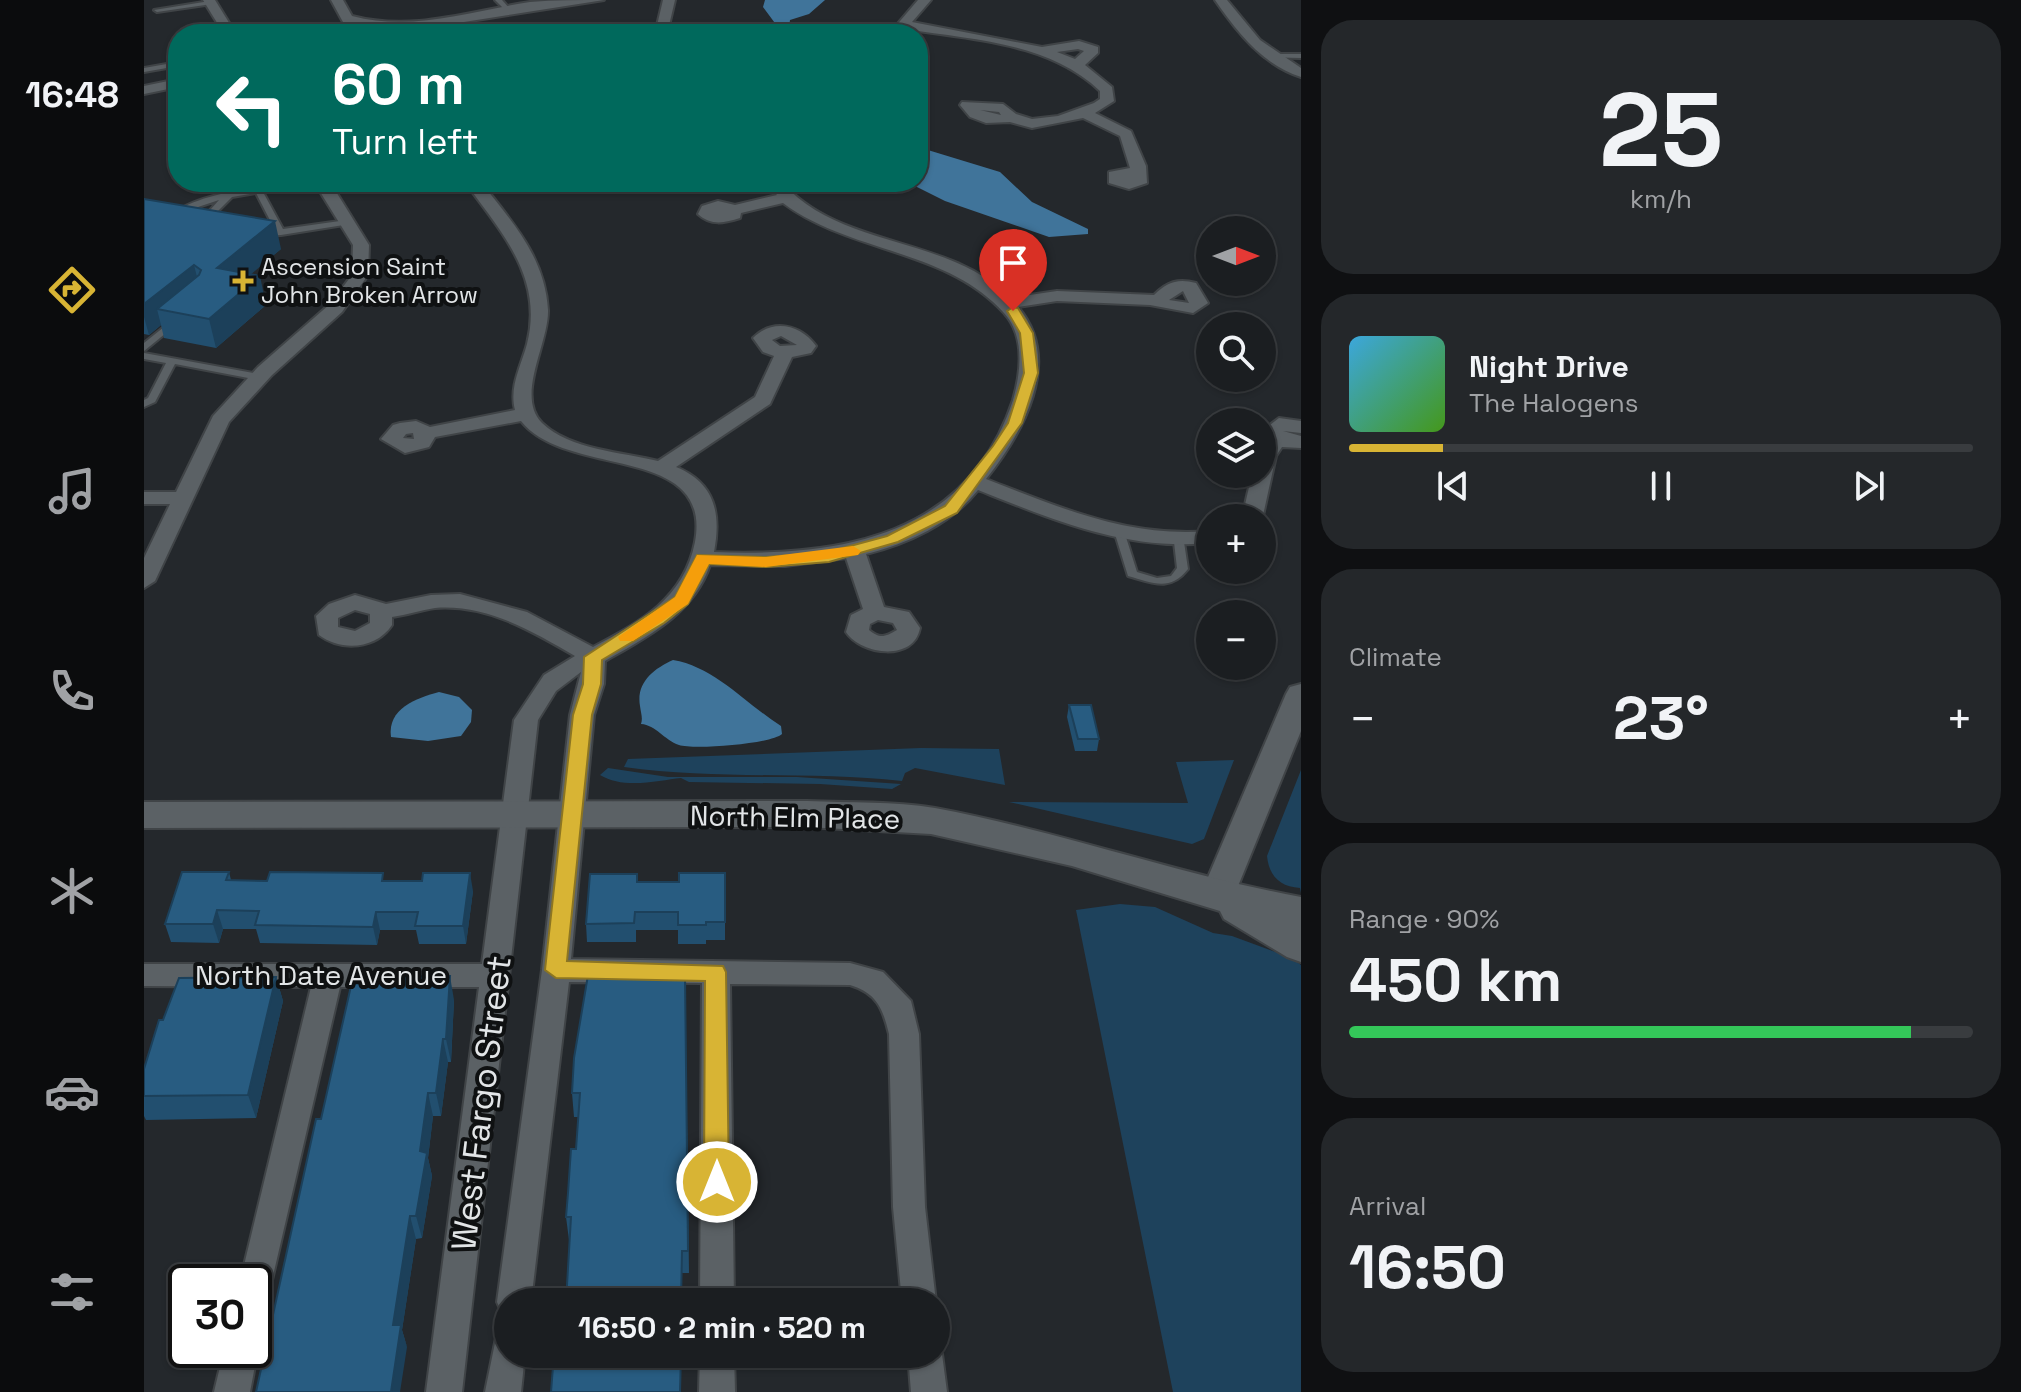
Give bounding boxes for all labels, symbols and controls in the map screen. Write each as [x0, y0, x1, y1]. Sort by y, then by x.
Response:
text: 60 m [332, 49, 465, 120]
icon: left [200, 56, 304, 160]
text: 25 [1599, 64, 1723, 196]
text: 16:48 [25, 72, 119, 118]
text: Turn left [332, 119, 479, 165]
text: km/h [1630, 182, 1692, 216]
north arrow [1196, 216, 1276, 296]
map controls [1196, 216, 1276, 680]
pin [979, 229, 1047, 311]
icon: arrive [991, 241, 1035, 285]
place label: Ascension Saint John Broken Arrow [261, 251, 478, 310]
icon: directions [44, 262, 100, 318]
marker: Ascension Saint John Broken Arrow [232, 270, 254, 292]
button: search [1196, 312, 1276, 392]
text: Night Drive [1469, 347, 1629, 386]
text: The Halogens [1469, 386, 1638, 420]
button: layers [1196, 408, 1276, 488]
icon: music [44, 463, 100, 519]
icon: previous [1431, 464, 1475, 508]
icon: pause [1639, 464, 1683, 508]
icon: next [1847, 464, 1891, 508]
button: + [1196, 504, 1276, 584]
button: − [1196, 600, 1276, 680]
text: Climate [1349, 640, 1442, 674]
icon: phone [44, 663, 100, 719]
text: 23° [1613, 680, 1709, 757]
text: − [1349, 691, 1376, 747]
text: + [1946, 691, 1973, 747]
street label: North Elm Place [690, 797, 900, 837]
icon: climate [44, 863, 100, 919]
text: Range · 90% [1349, 902, 1499, 936]
text: 450 km [1349, 942, 1562, 1019]
street label: West Fargo Street [442, 953, 521, 1253]
street label: North Date Avenue [195, 957, 447, 993]
icon: car [44, 1064, 100, 1120]
position arrow [675, 1140, 759, 1224]
text: Arrival [1349, 1189, 1426, 1223]
text: 16:50 [1349, 1229, 1506, 1306]
icon: filters [44, 1264, 100, 1320]
speed limit sign: 30 [168, 1264, 272, 1368]
text: 16:50 · 2 min · 520 m [578, 1308, 866, 1347]

